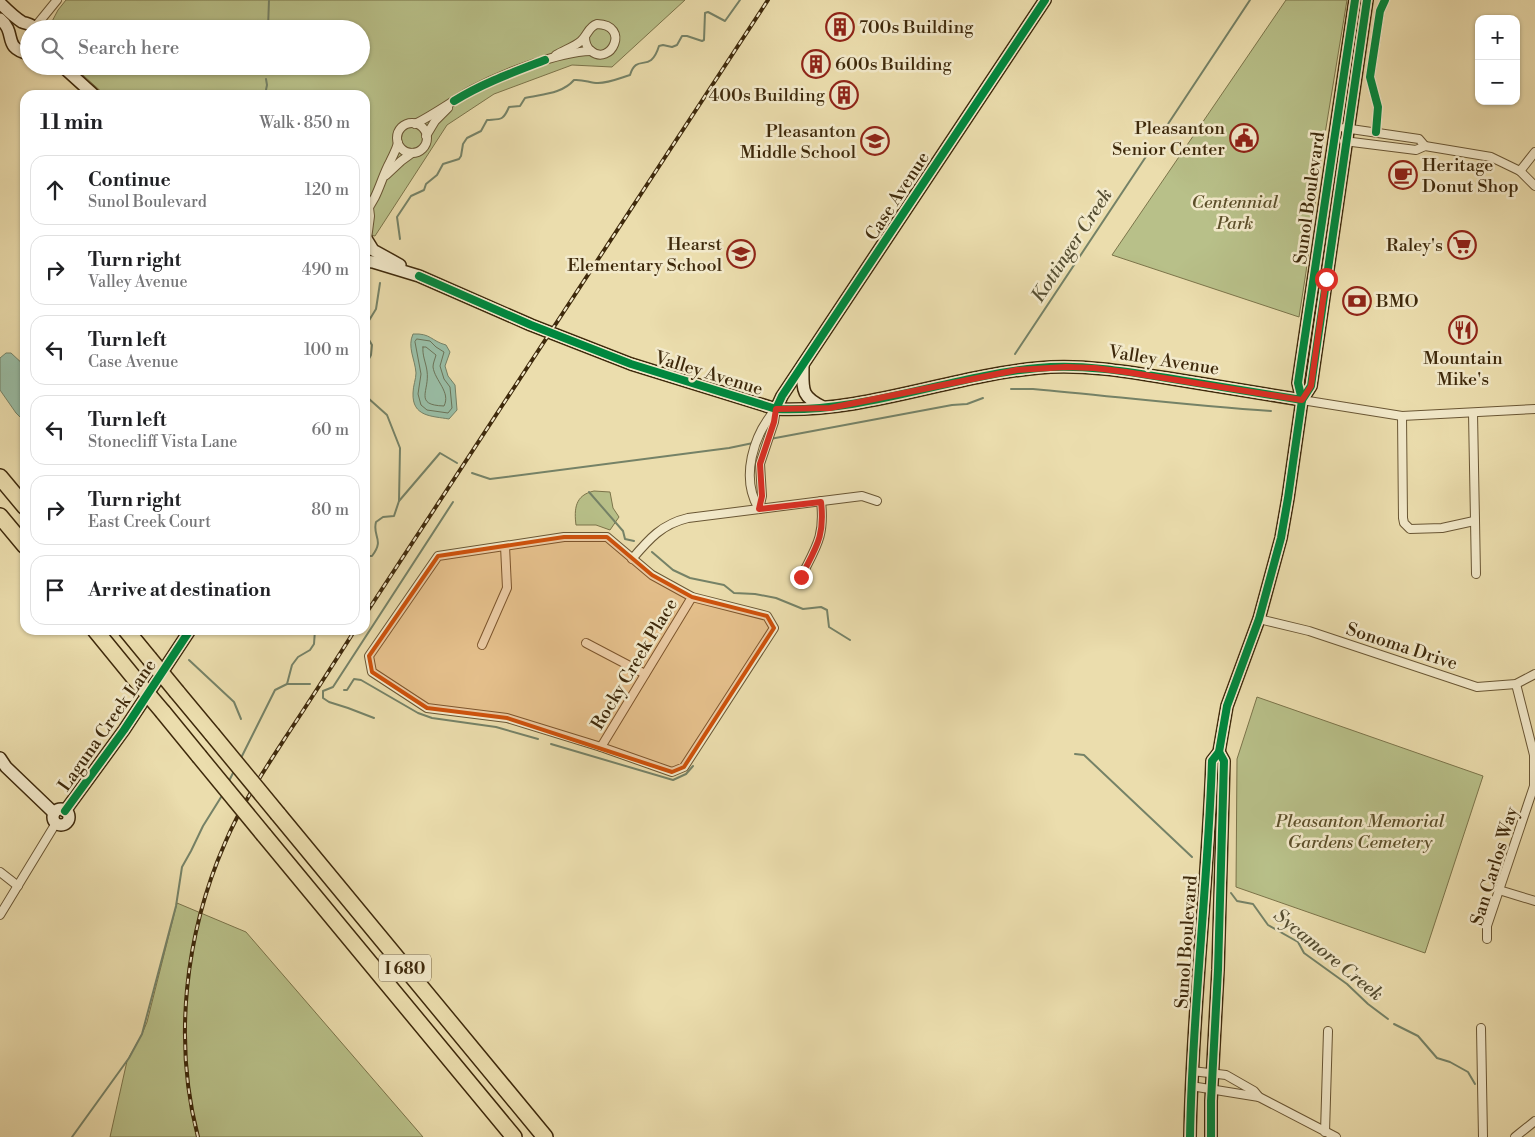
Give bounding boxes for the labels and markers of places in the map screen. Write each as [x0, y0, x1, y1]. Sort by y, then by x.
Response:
building icon: 700s Building [825, 12, 855, 42]
place label: 700s Building [859, 16, 974, 39]
building icon: 600s Building [801, 49, 831, 79]
place label: 600s Building [835, 53, 952, 76]
building icon: 400s Building [829, 80, 859, 110]
place label: 400s Building [708, 84, 826, 107]
place label: Pleasanton Senior Center [1112, 117, 1225, 161]
place label: Pleasanton Middle School [740, 120, 857, 164]
public building icon: Pleasanton Senior Center [1229, 123, 1259, 153]
school or university icon: Pleasanton Middle School [860, 126, 890, 156]
place label: Heritage Donut Shop [1422, 154, 1519, 198]
cafe icon: Heritage Donut Shop [1388, 160, 1418, 190]
supermarket icon: Raley's [1447, 230, 1477, 260]
place label: Hearst Elementary School [567, 233, 723, 277]
place label: Raley's [1386, 234, 1443, 257]
school or university icon: Hearst Elementary School [726, 239, 756, 269]
bank icon: BMO [1342, 286, 1372, 316]
place label: BMO [1375, 290, 1419, 313]
restaurant icon: Mountain Mike's [1448, 315, 1478, 345]
place label: Mountain Mike's [1423, 347, 1503, 391]

